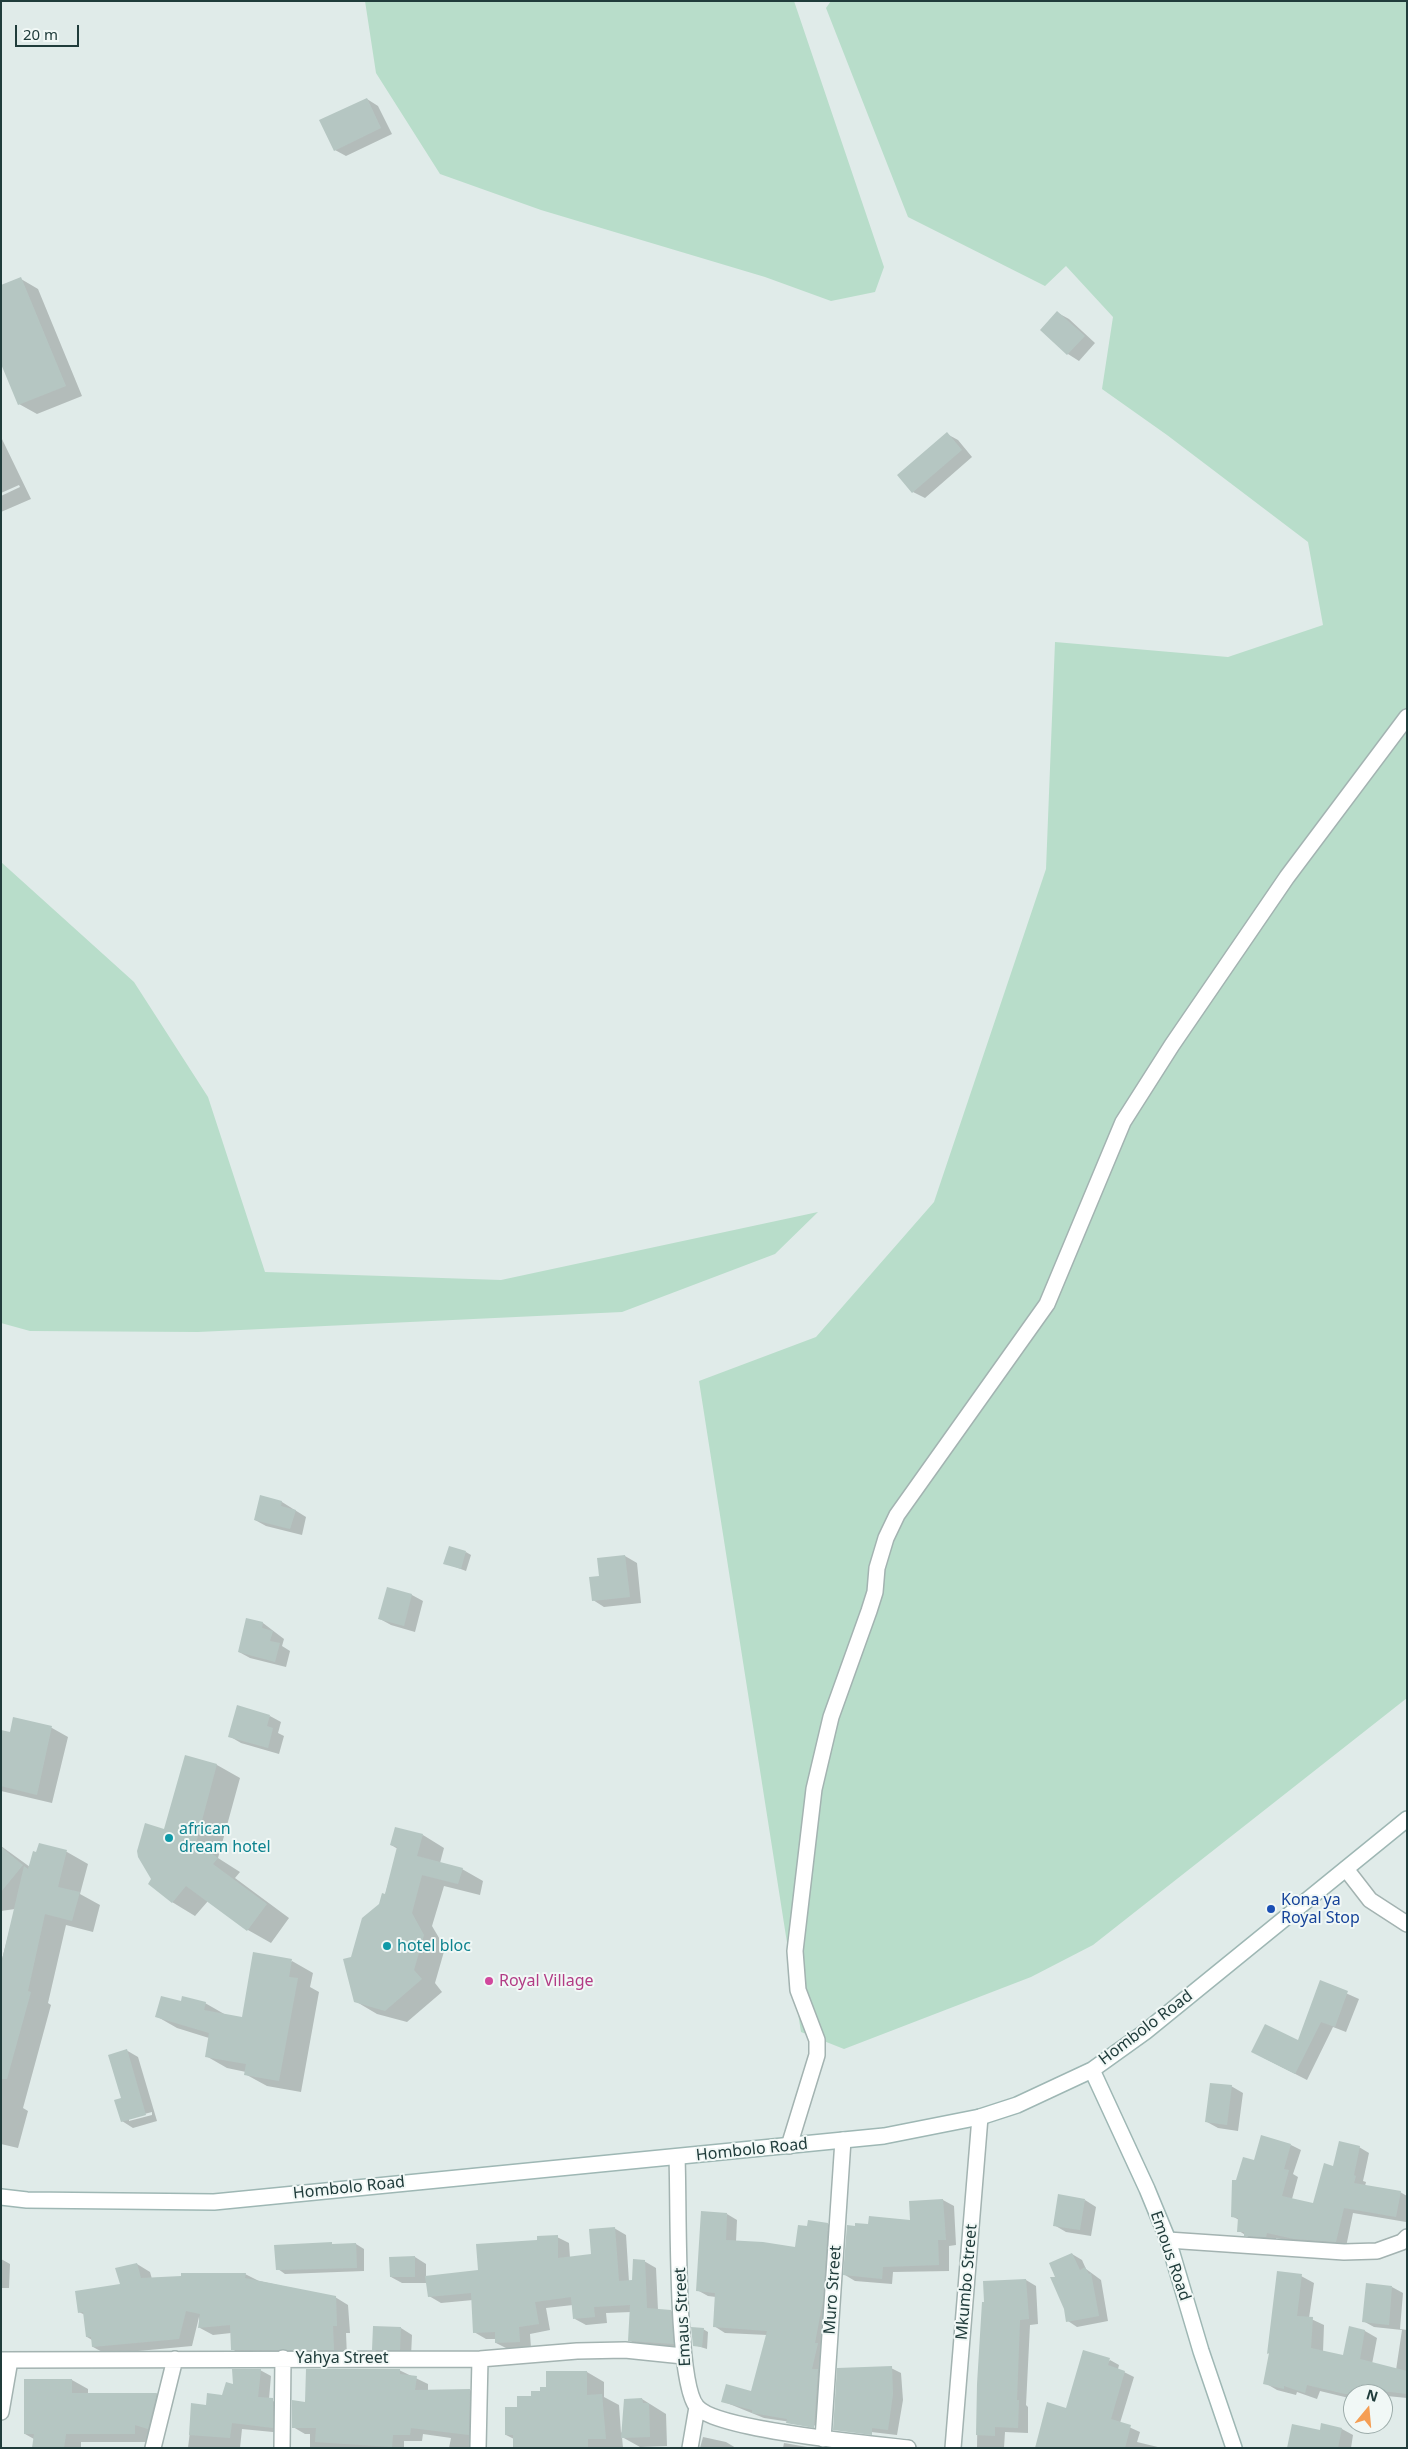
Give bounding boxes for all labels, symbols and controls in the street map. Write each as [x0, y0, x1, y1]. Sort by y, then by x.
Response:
scale bar [18, 15, 81, 47]
text: 20 m [23, 24, 58, 44]
place label: african dream hotel [179, 1819, 271, 1857]
marker: african dream hotel [163, 1832, 175, 1844]
place label: Kona ya Royal Stop [1281, 1890, 1360, 1928]
marker: Kona ya Royal Stop [1265, 1903, 1277, 1915]
place label: hotel bloc [397, 1936, 471, 1956]
marker: hotel bloc [381, 1940, 393, 1952]
place label: Royal Village [499, 1971, 594, 1991]
marker: Royal Village [483, 1975, 495, 1987]
street label: Hombolo Road [1095, 1987, 1197, 2069]
street label: Hombolo Road [695, 2135, 809, 2165]
street label: Hombolo Road [292, 2173, 406, 2203]
street label: Emous Road [1146, 2209, 1194, 2303]
street label: Mkumbo Street [952, 2223, 982, 2341]
street label: Muro Street [820, 2245, 846, 2335]
street label: Emaus Street [671, 2267, 695, 2367]
street label: Yahya Street [295, 2348, 389, 2368]
north arrow [1343, 2384, 1393, 2434]
text: N [1364, 2384, 1380, 2406]

